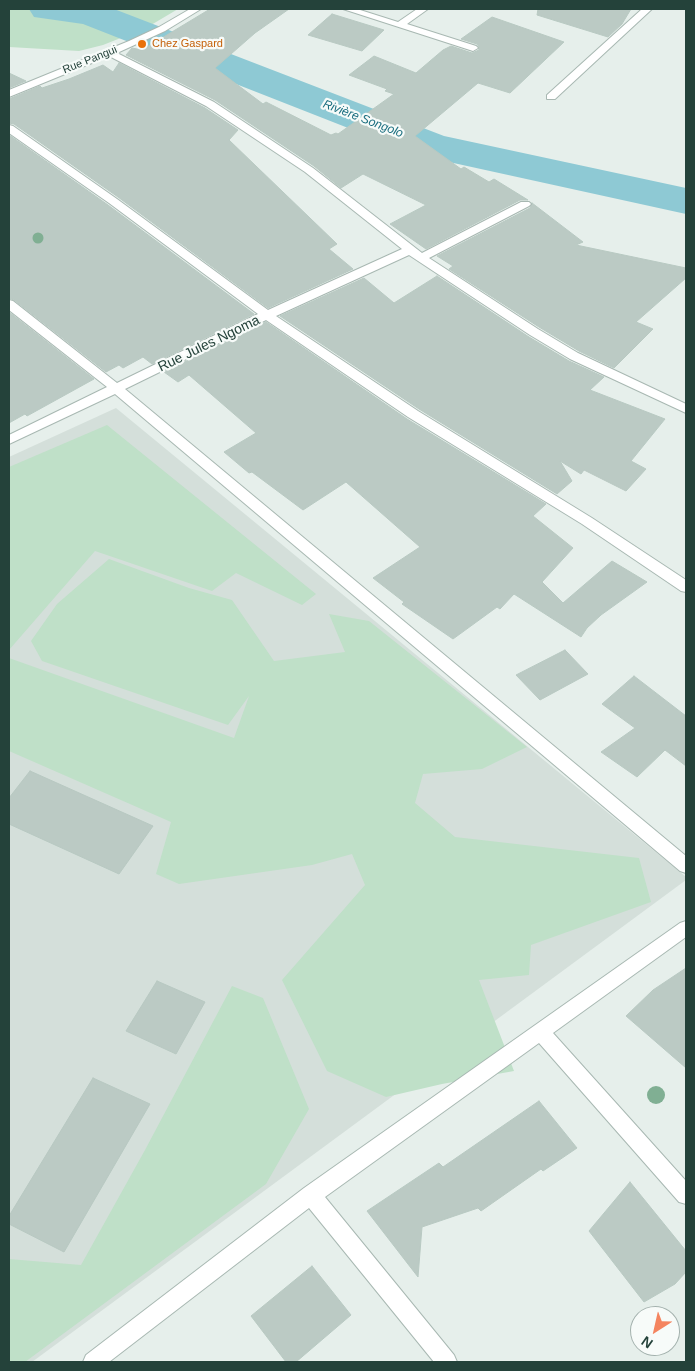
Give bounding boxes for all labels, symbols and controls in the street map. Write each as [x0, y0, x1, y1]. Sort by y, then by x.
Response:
place label: Chez Gaspard [152, 37, 223, 51]
marker: Chez Gaspard [136, 38, 148, 50]
street label: Rue Pangui [61, 43, 119, 77]
water label: Rivière Songolo [321, 97, 405, 141]
street label: Rue Jules Ngoma [155, 312, 263, 376]
north arrow [630, 1306, 680, 1356]
text: N [638, 1333, 656, 1352]

